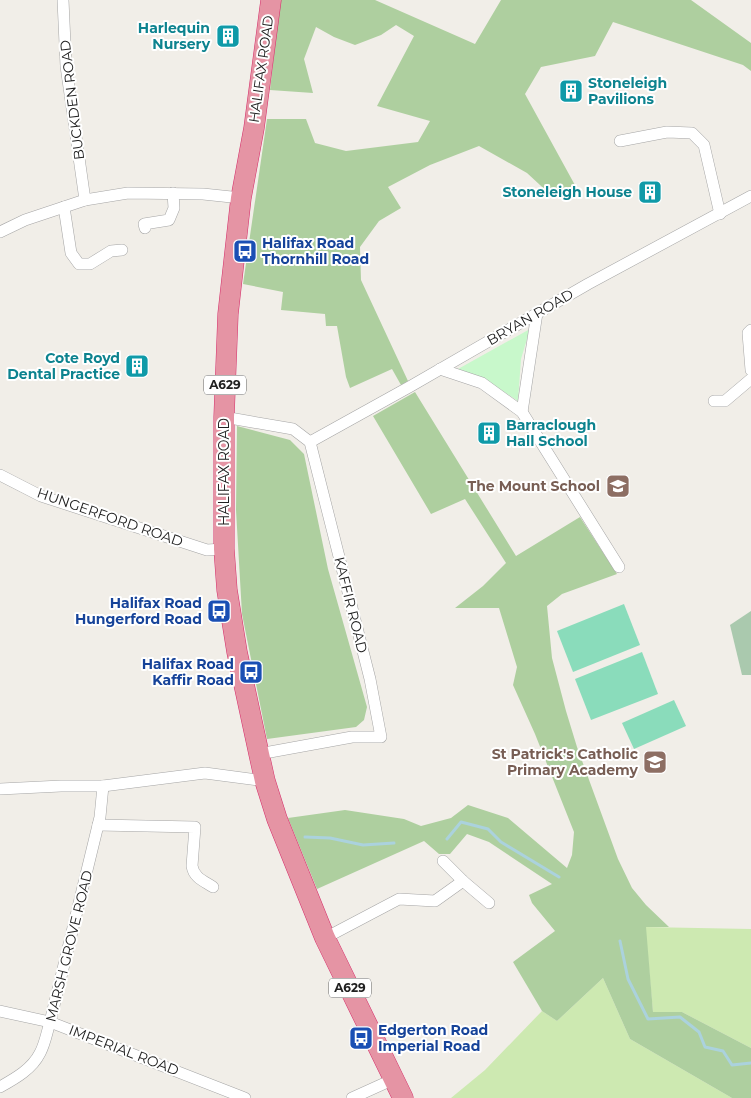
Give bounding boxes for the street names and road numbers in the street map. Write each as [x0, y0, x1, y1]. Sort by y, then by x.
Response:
street label: HALIFAX ROAD [245, 14, 277, 124]
street label: BUCKDEN ROAD [56, 39, 88, 161]
street label: BRYAN ROAD [483, 285, 577, 349]
road number: A629 [204, 376, 246, 394]
street label: HALIFAX ROAD [215, 418, 233, 526]
street label: HUNGERFORD ROAD [35, 484, 185, 550]
street label: KAFFIR ROAD [330, 555, 372, 655]
street label: MARSH GROVE ROAD [41, 868, 97, 1024]
road number: A629 [329, 978, 371, 998]
street label: IMPERIAL ROAD [66, 1021, 182, 1079]

